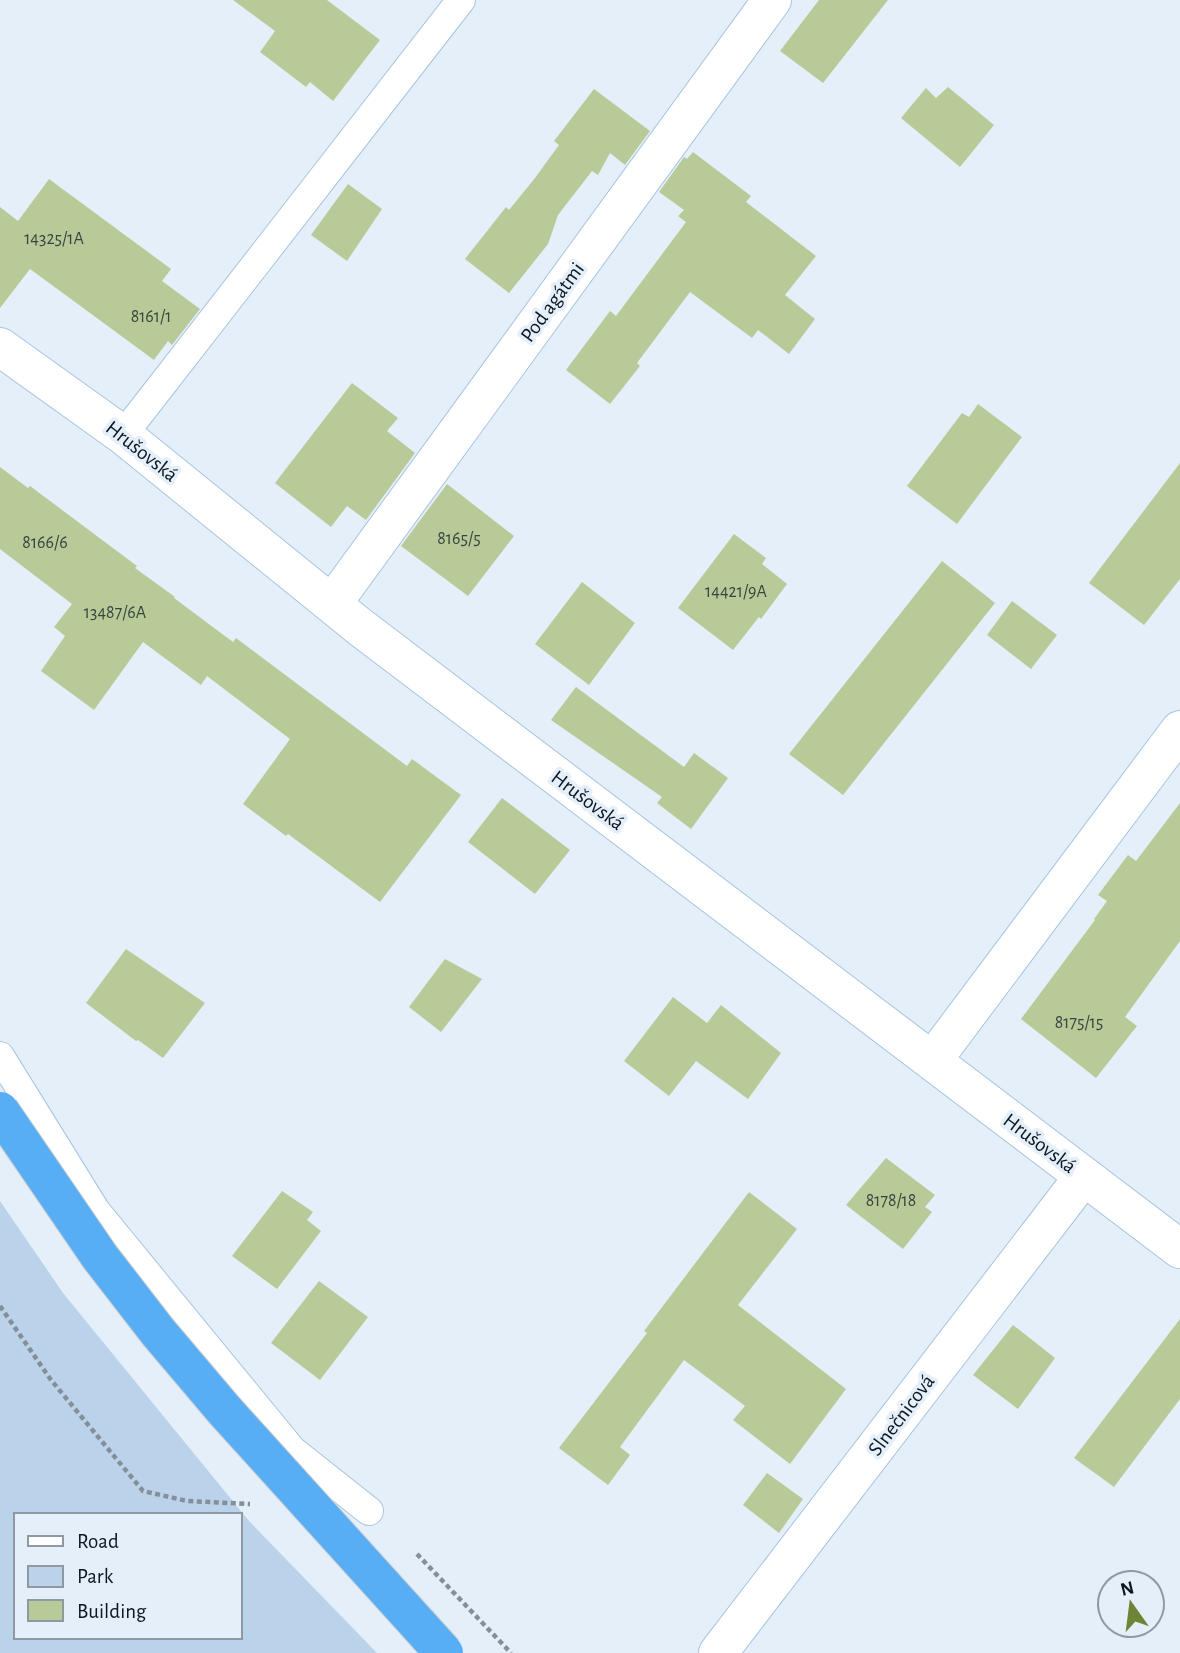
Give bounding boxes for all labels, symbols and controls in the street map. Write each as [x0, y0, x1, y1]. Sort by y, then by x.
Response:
house number: 14325/1A [24, 230, 84, 248]
street label: Pod agátmi [517, 259, 588, 346]
house number: 8161/1 [131, 308, 171, 326]
street label: Hrušovská [102, 417, 182, 486]
house number: 8165/5 [437, 530, 481, 548]
house number: 8166/6 [22, 534, 68, 552]
house number: 14421/9A [705, 583, 768, 601]
house number: 13487/6A [84, 604, 147, 622]
street label: Hrušovská [547, 766, 628, 835]
house number: 8175/15 [1055, 1014, 1103, 1032]
street label: Hrušovská [999, 1109, 1080, 1178]
house number: 8178/18 [866, 1192, 916, 1210]
street label: Slnečnicová [864, 1371, 939, 1460]
legend [14, 1513, 242, 1639]
text: Road [77, 1531, 119, 1552]
text: Park [77, 1566, 114, 1587]
north arrow [1096, 1569, 1166, 1639]
text: N [1119, 1578, 1136, 1600]
text: Building [77, 1601, 147, 1622]

